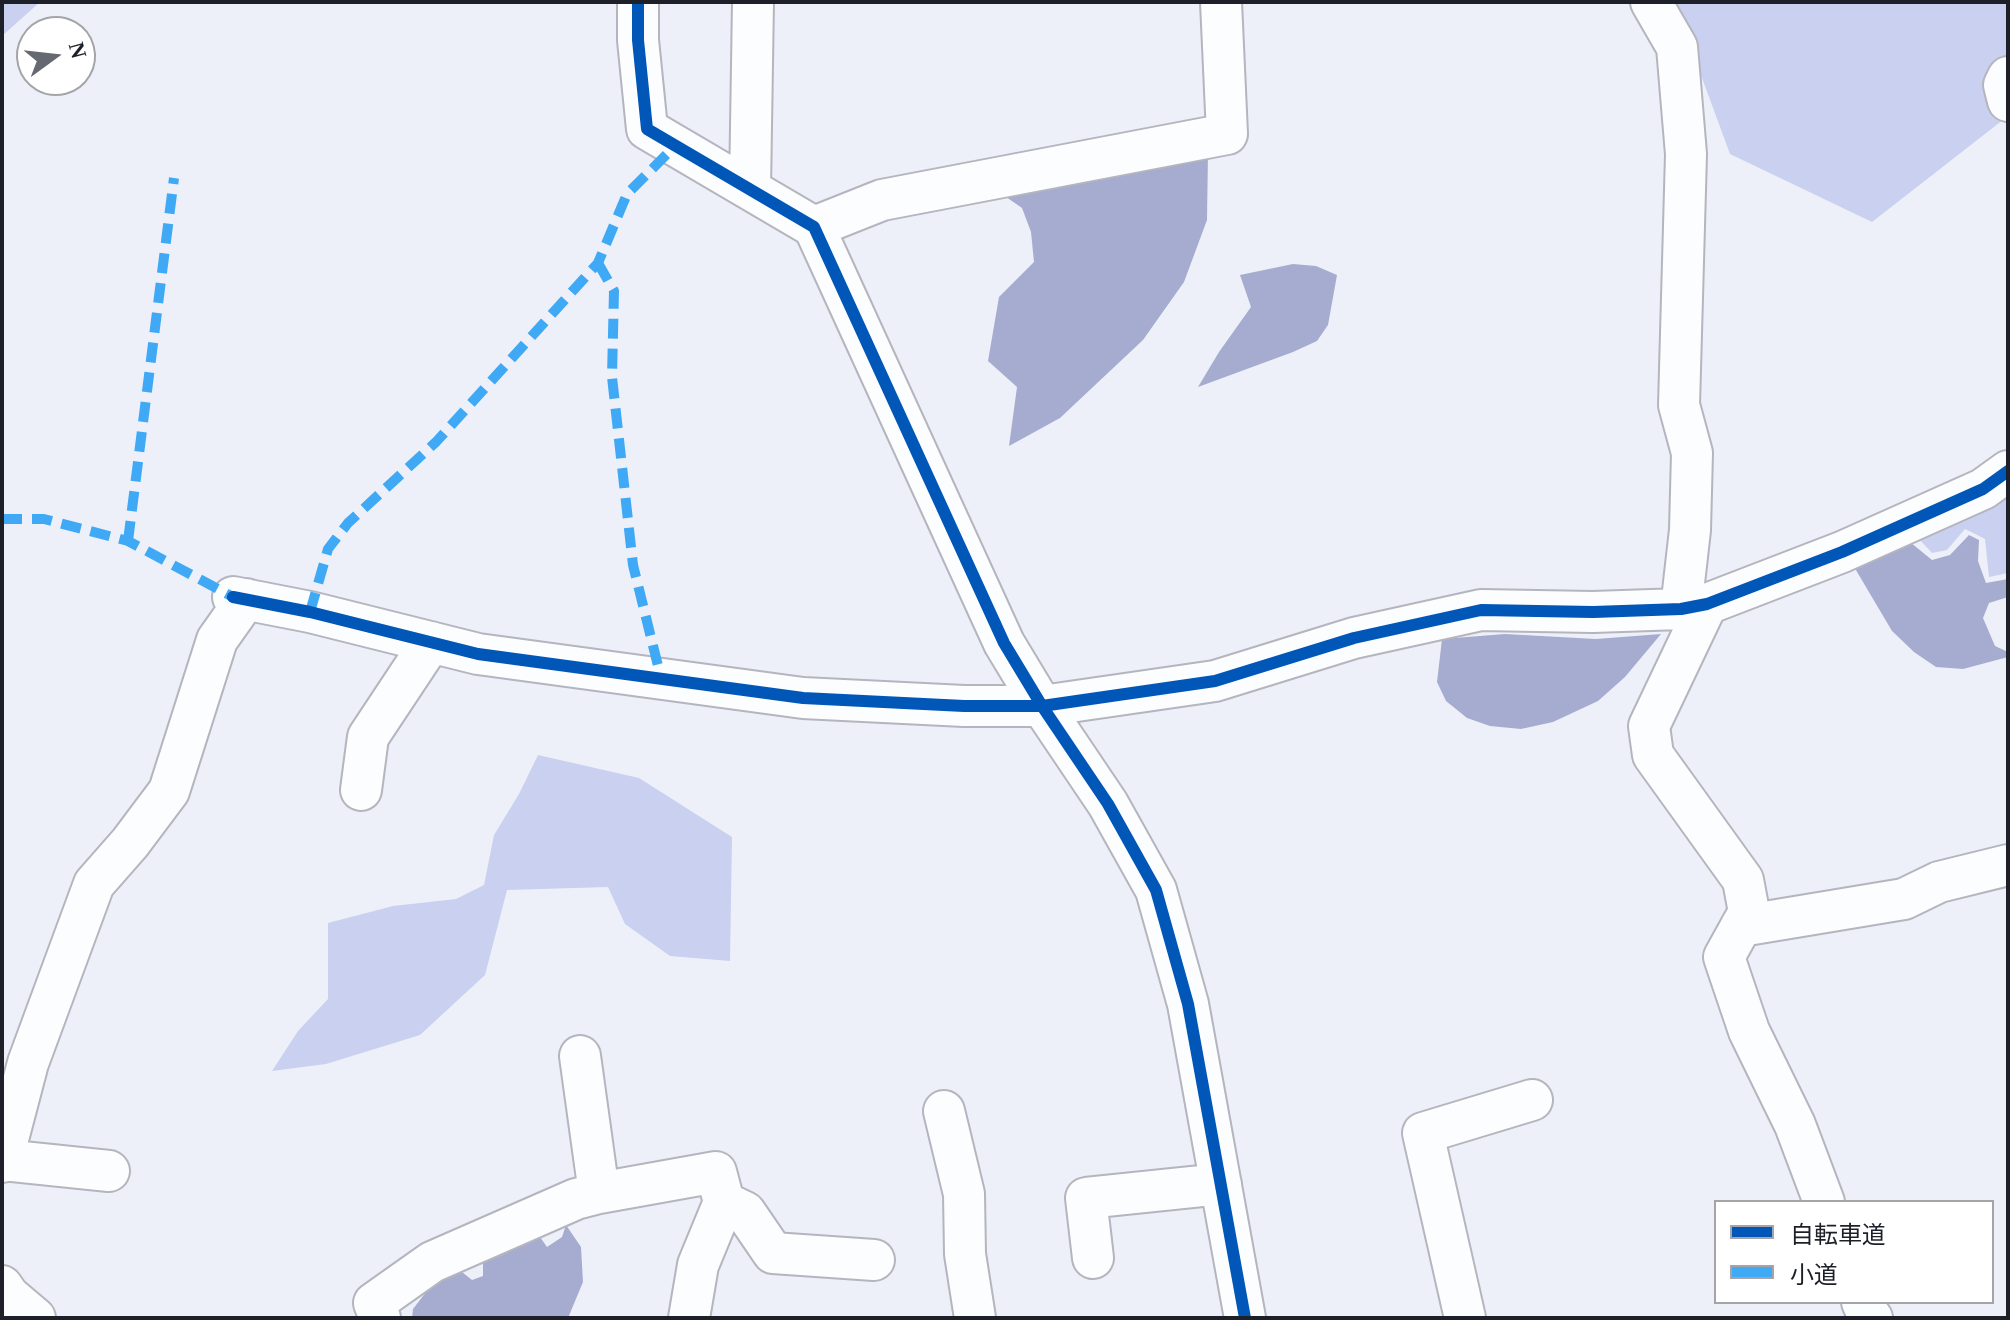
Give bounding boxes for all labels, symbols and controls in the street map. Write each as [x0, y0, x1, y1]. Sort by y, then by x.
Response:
north arrow [16, 16, 96, 96]
text: N [64, 39, 92, 61]
legend [1714, 1200, 1994, 1304]
text: 自転車道 [1790, 1222, 1886, 1248]
text: 小道 [1790, 1262, 1838, 1288]

